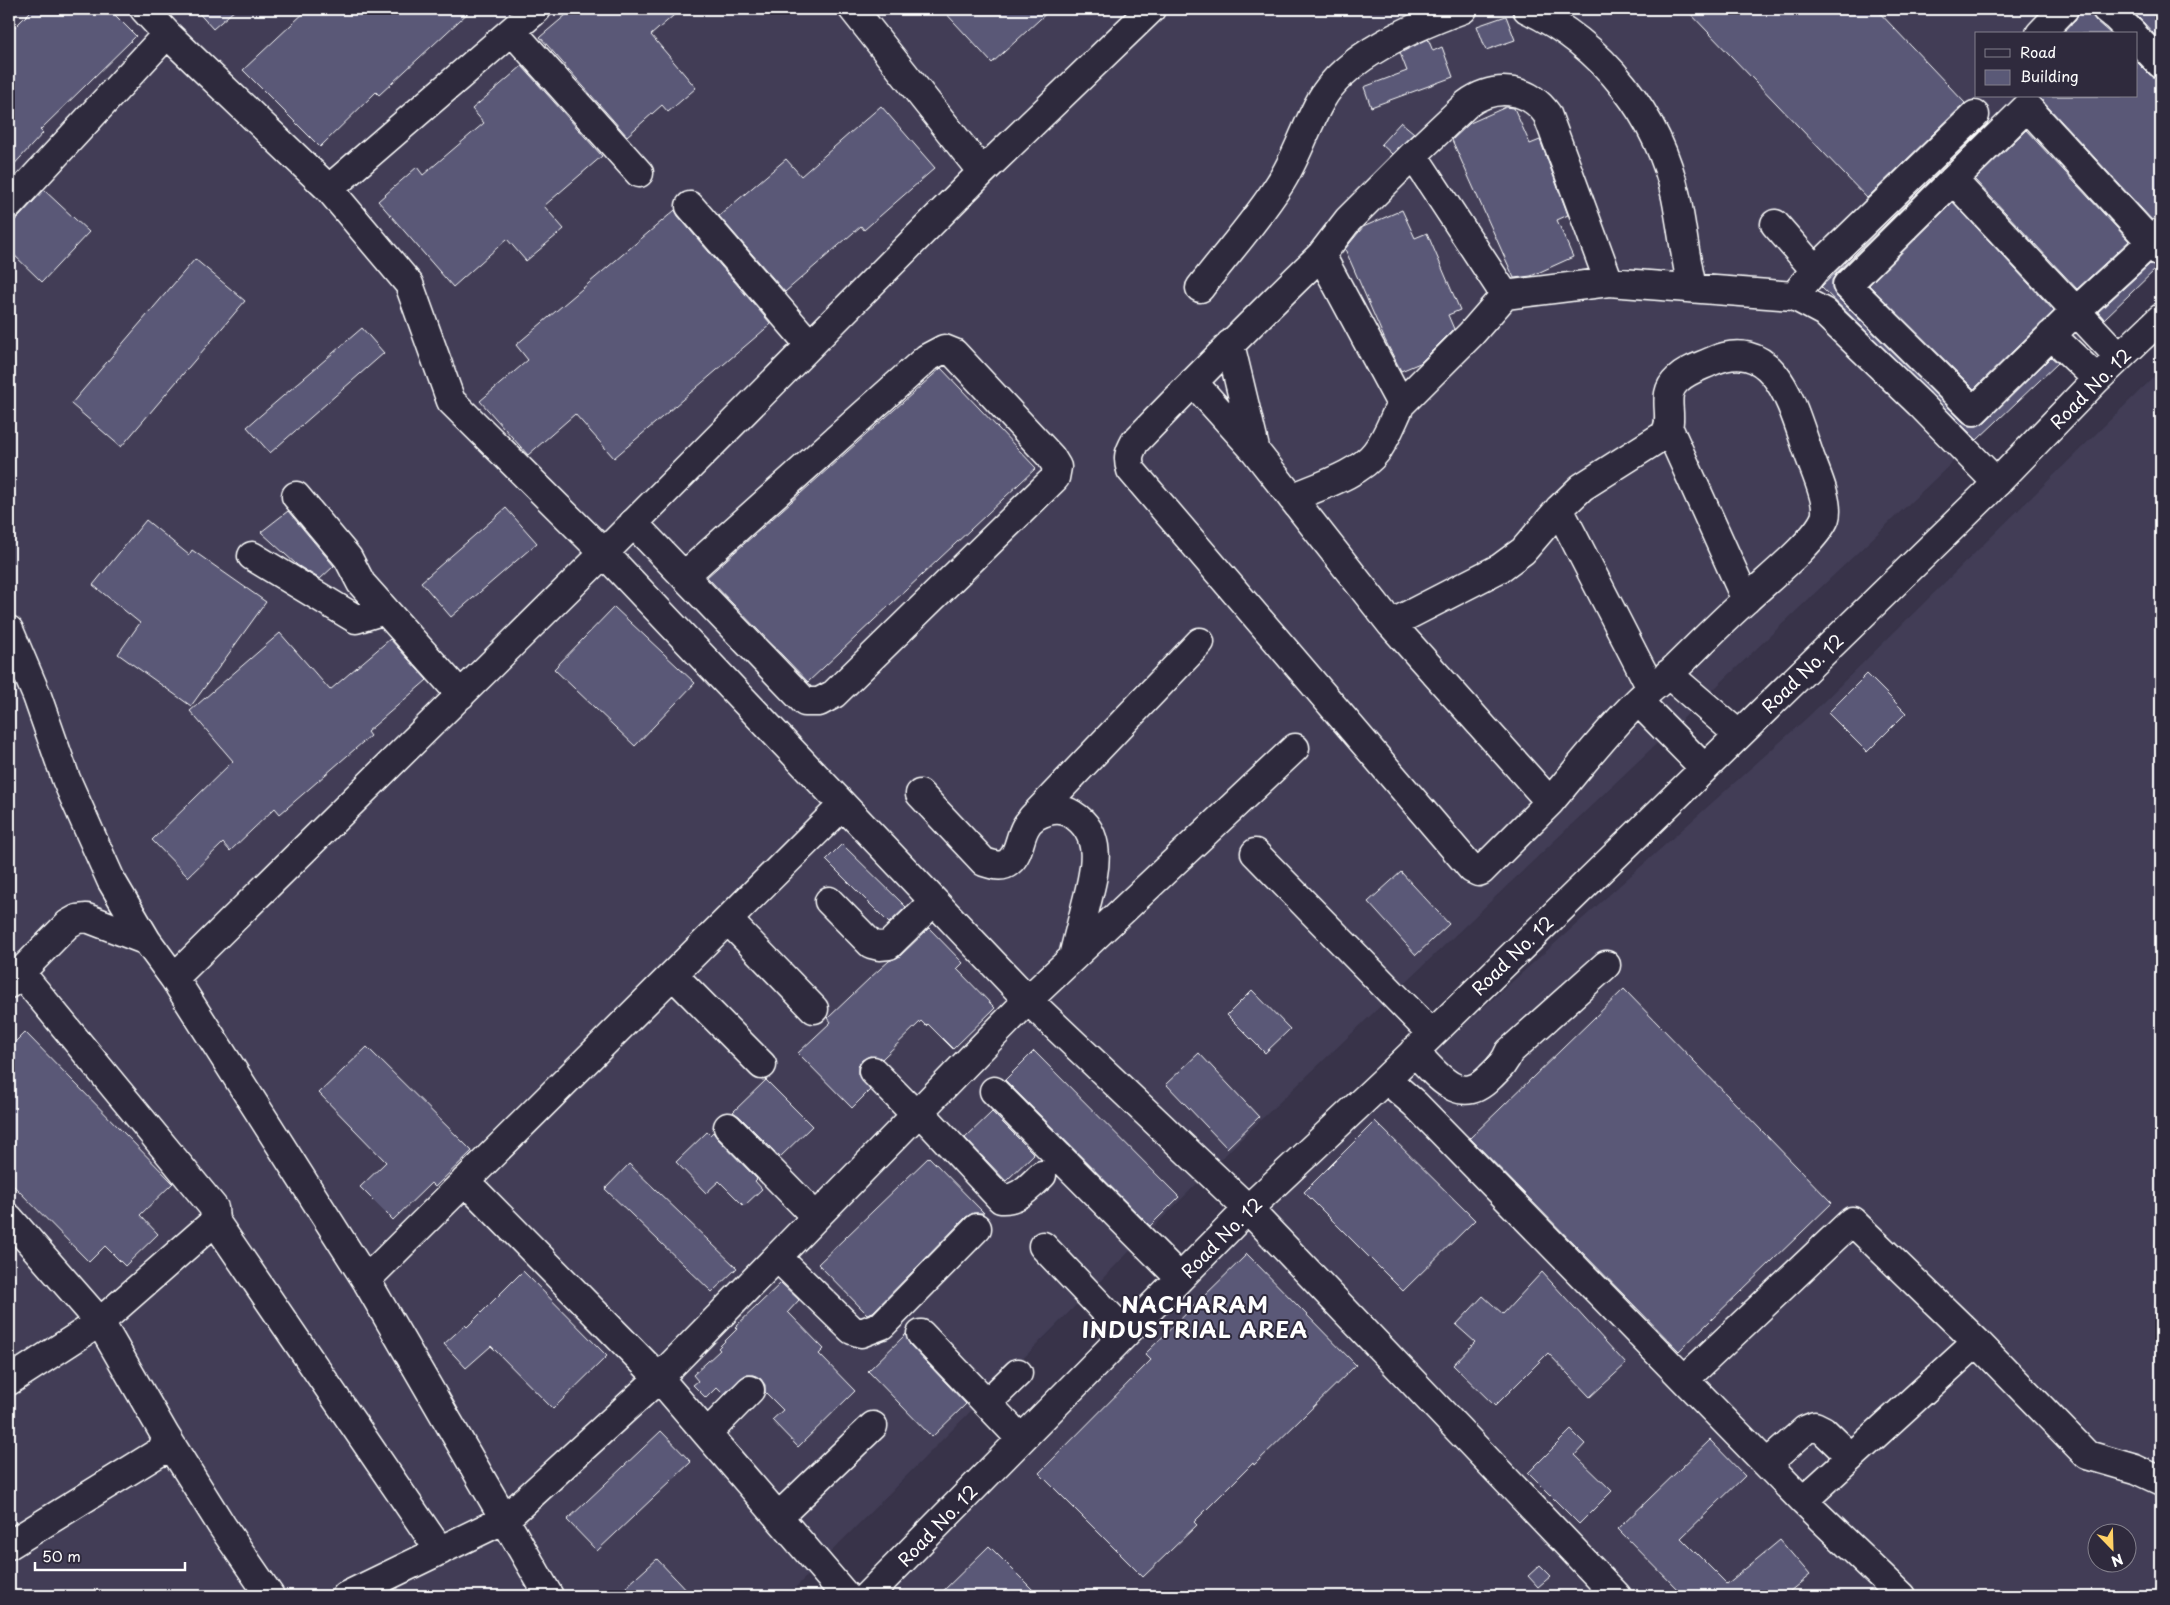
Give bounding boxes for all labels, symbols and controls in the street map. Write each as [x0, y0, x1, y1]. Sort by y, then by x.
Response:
legend [1975, 32, 2138, 98]
text: Road [2020, 40, 2056, 63]
text: Building [2020, 64, 2079, 87]
street label: Road No. 12 [2043, 341, 2137, 435]
street label: Road No. 12 [1755, 627, 1849, 719]
street label: Road No. 12 [1465, 909, 1559, 1001]
street label: Road No. 12 [1174, 1190, 1268, 1284]
district label: NACHARAM INDUSTRIAL AREA [1082, 1287, 1308, 1345]
street label: Road No. 12 [891, 1478, 983, 1572]
north arrow [2088, 1522, 2138, 1572]
scale bar [35, 1540, 185, 1572]
text: 50 m [42, 1544, 81, 1567]
text: N [2108, 1549, 2126, 1572]

